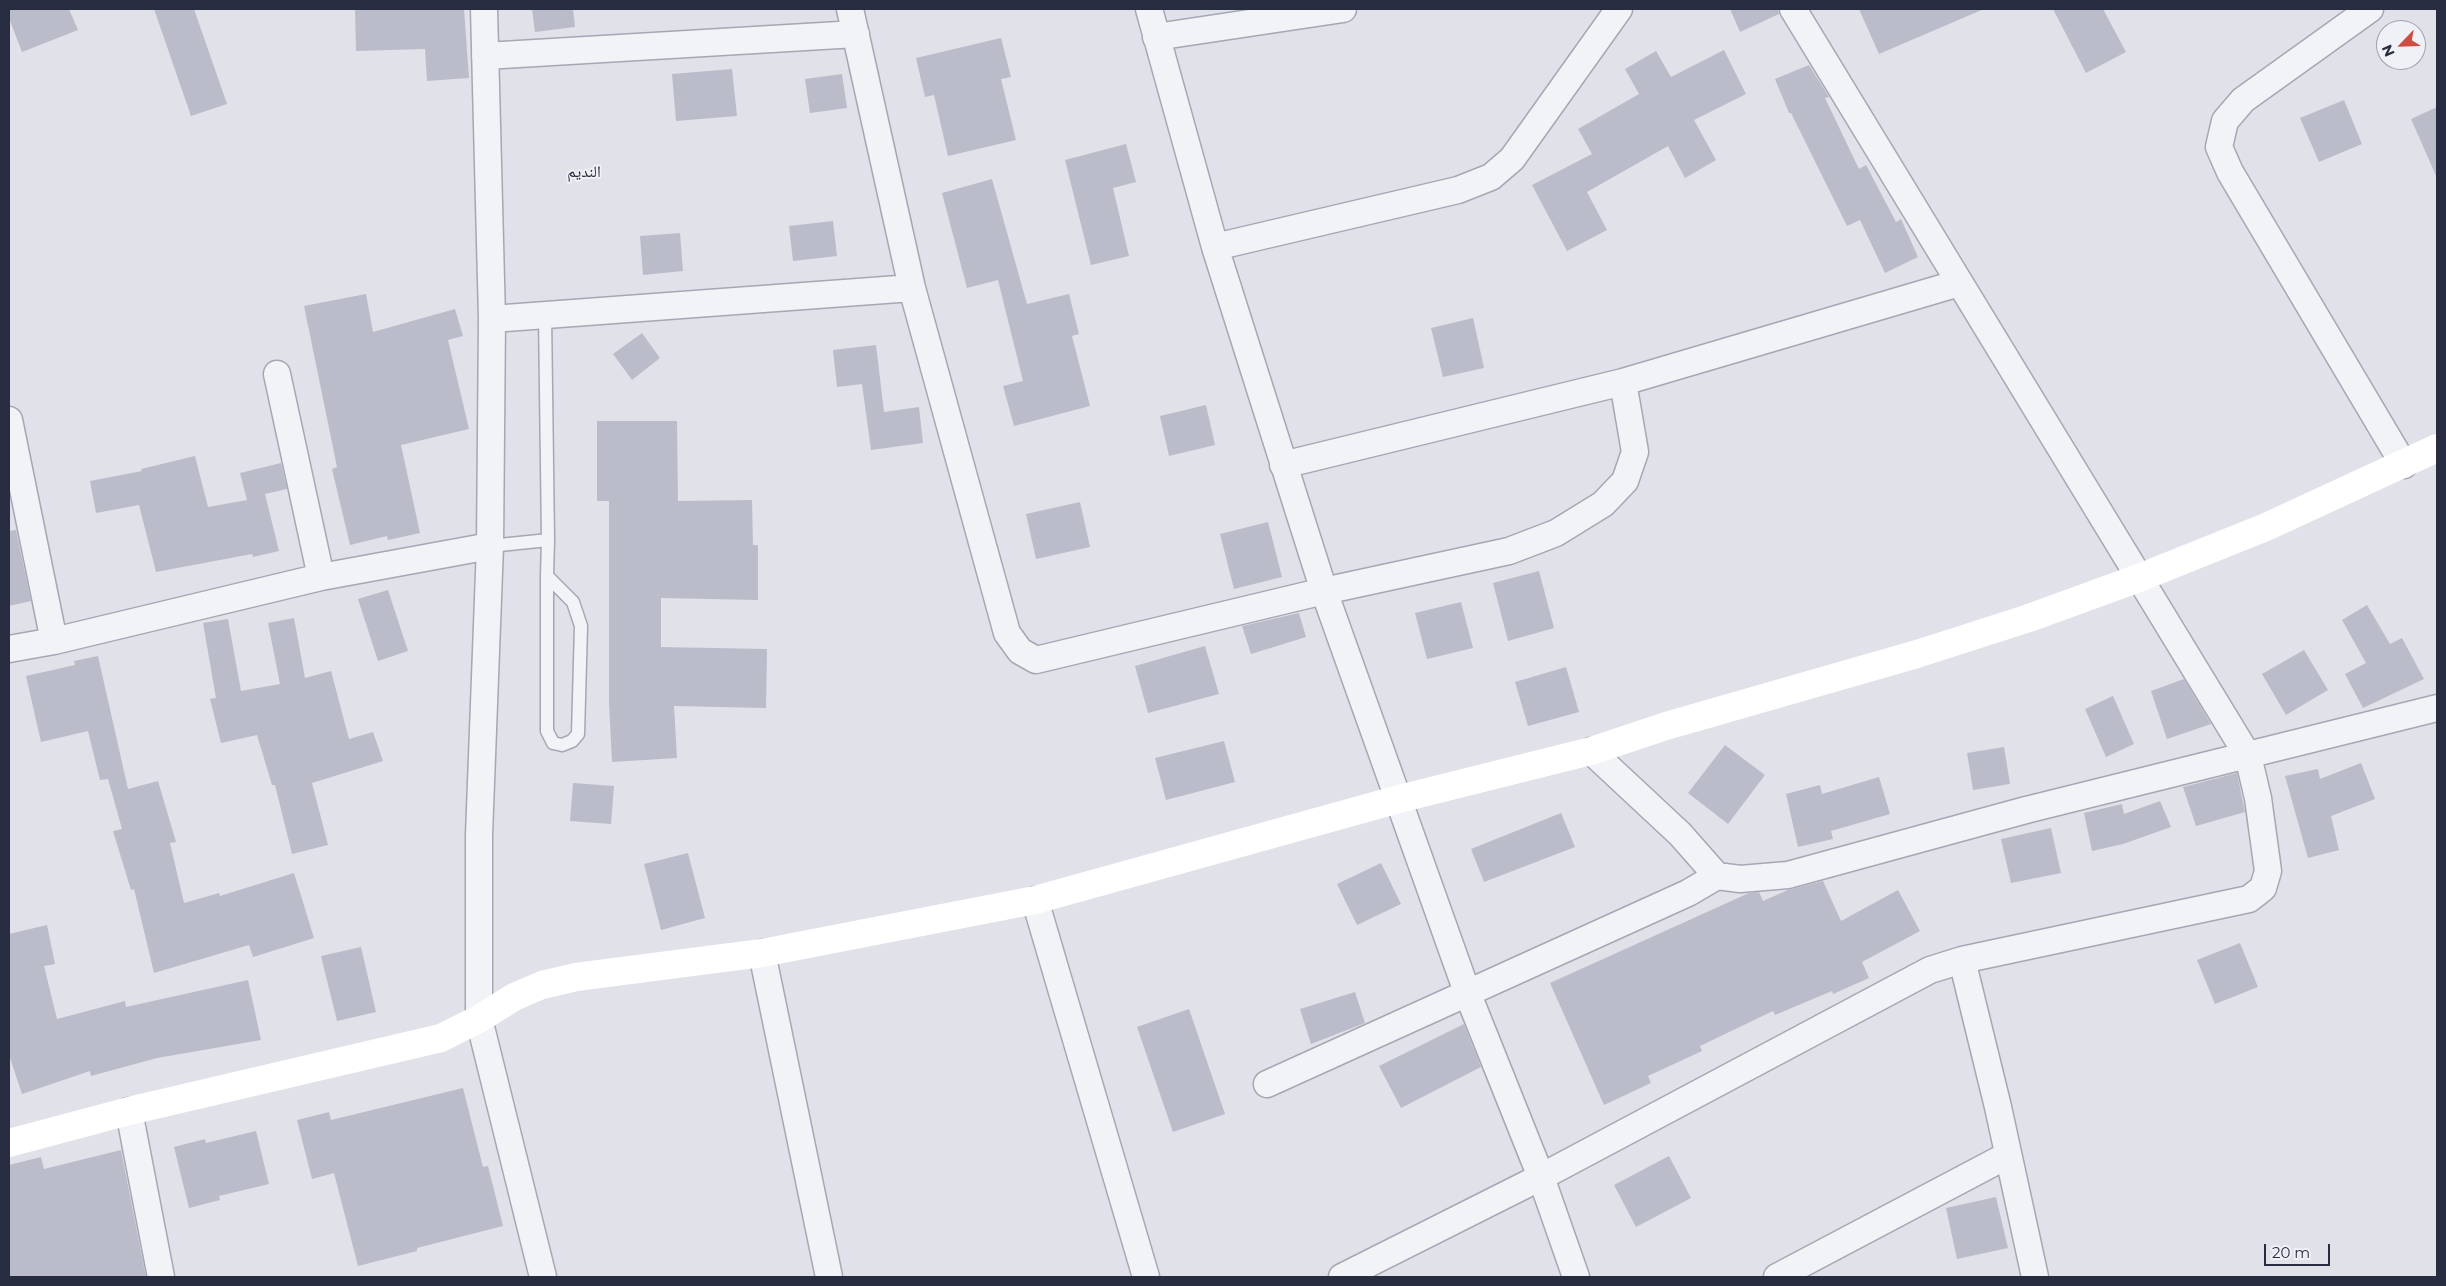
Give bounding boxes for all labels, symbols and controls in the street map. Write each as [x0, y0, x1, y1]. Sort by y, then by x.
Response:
north arrow [2376, 20, 2426, 70]
text: N [2378, 42, 2399, 60]
district label: النديم [567, 162, 601, 182]
scale bar [2266, 1234, 2332, 1266]
text: 20 m [2272, 1243, 2310, 1262]

